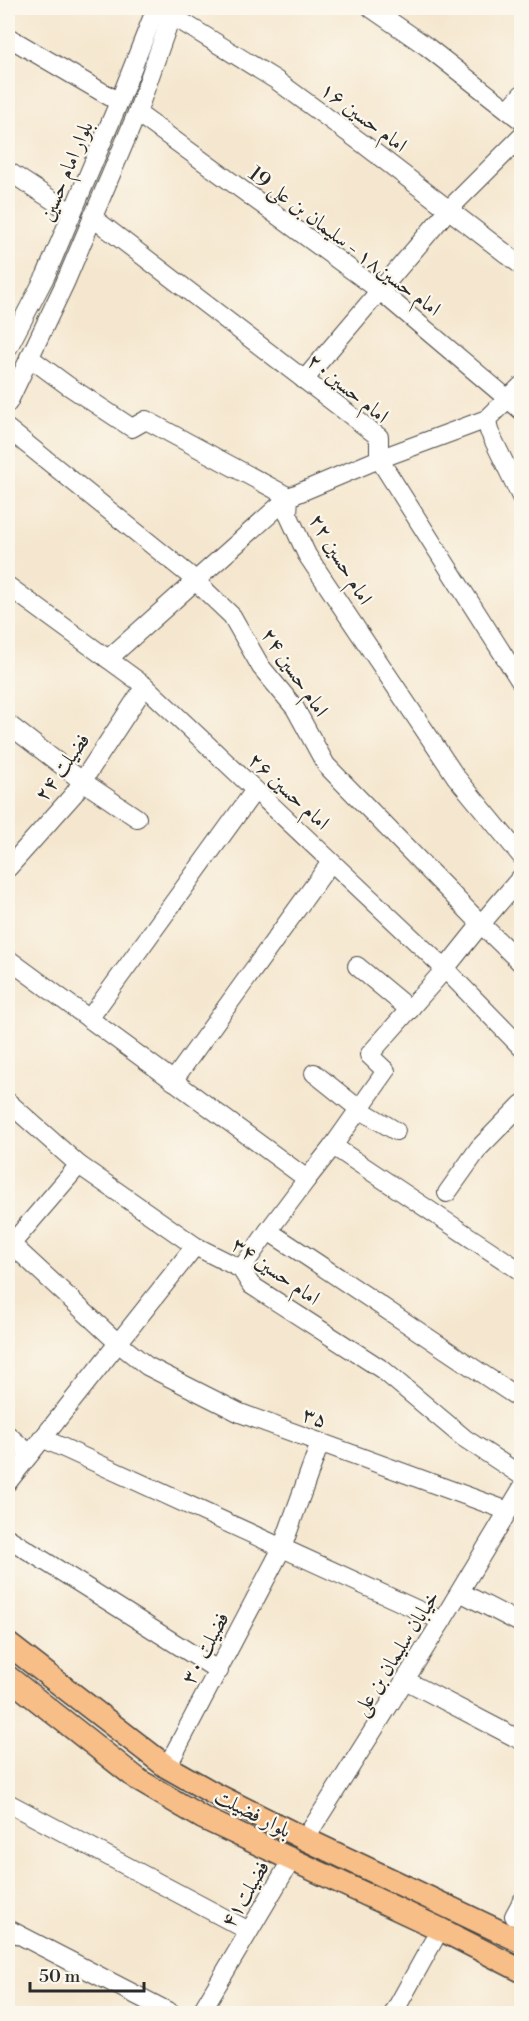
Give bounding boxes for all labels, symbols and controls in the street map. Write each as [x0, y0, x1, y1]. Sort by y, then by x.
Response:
street label: امام حسین ۱۶ [312, 77, 412, 162]
street label: بلوار امام حسین [34, 117, 103, 227]
street label: امام حسین۱۸ - سلیمان بن علی 19 [241, 161, 446, 326]
street label: امام حسین۲۰ [299, 348, 393, 433]
street label: امام حسین ۲۲ [299, 509, 378, 612]
street label: امام حسین ۲۴ [252, 623, 333, 724]
street label: فضیلت ۲۴ [29, 728, 96, 807]
street label: امام حسین ۲۶ [239, 747, 334, 839]
street label: امام حسین ۳۴ [224, 1232, 325, 1315]
street label: ۳۵ [299, 1402, 331, 1434]
street label: خیابان سلیمان بن علی [348, 1586, 447, 1722]
street label: فضیلت ۳۰ [176, 1608, 236, 1689]
street label: بلوار فضیلت [210, 1784, 295, 1844]
street label: فضیلت۴۱ [216, 1856, 276, 1933]
scale bar [30, 1955, 144, 1993]
text: 50 m [39, 1965, 81, 1988]

